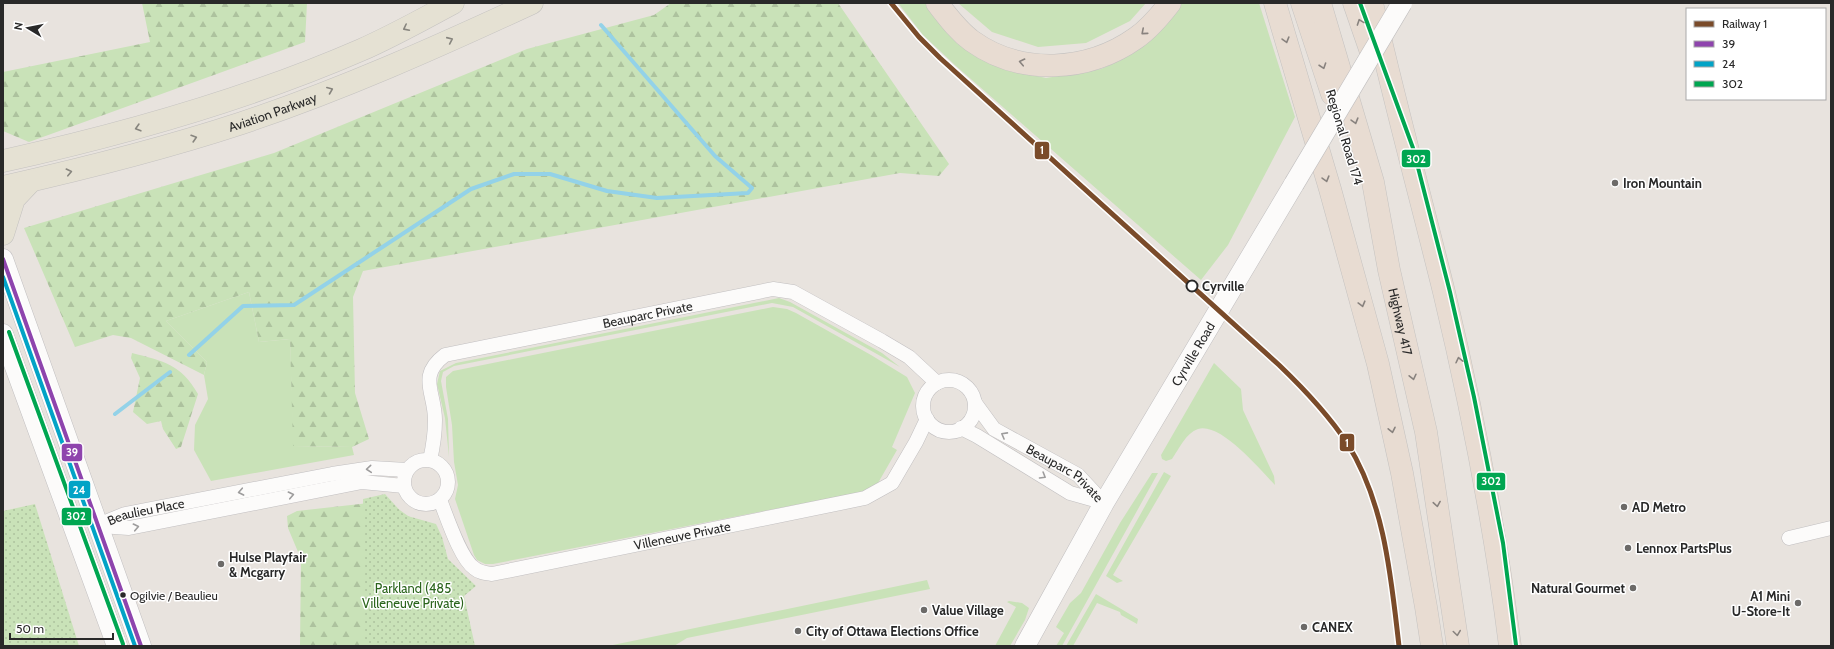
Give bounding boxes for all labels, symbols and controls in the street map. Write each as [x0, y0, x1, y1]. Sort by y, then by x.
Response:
north arrow [8, 8, 48, 48]
legend [1686, 8, 1826, 100]
text: Railway 1 [1722, 16, 1767, 31]
one-way arrow [1356, 18, 1364, 25]
text: N [11, 21, 26, 31]
one-way arrow [403, 23, 410, 31]
one-way arrow [1141, 27, 1148, 34]
text: 39 [1722, 36, 1735, 51]
one-way arrow [446, 37, 453, 45]
one-way arrow [1281, 37, 1290, 44]
text: 24 [1722, 56, 1735, 71]
one-way arrow [1019, 58, 1026, 66]
one-way arrow [1318, 63, 1327, 70]
text: 302 [1722, 76, 1743, 91]
one-way arrow [326, 87, 333, 95]
street label: Regional Road 174 [1323, 87, 1367, 187]
street label: Aviation Parkway [226, 89, 319, 135]
one-way arrow [1350, 117, 1359, 124]
one-way arrow [135, 123, 142, 132]
one-way arrow [190, 134, 197, 143]
line badge: 1 [1034, 141, 1050, 160]
text: 1 [1040, 143, 1044, 157]
line badge: 302 [1401, 149, 1431, 168]
text: 302 [1406, 152, 1426, 166]
one-way arrow [65, 168, 72, 177]
one-way arrow [1321, 175, 1330, 182]
place label: Iron Mountain [1623, 175, 1702, 191]
marker: Iron Mountain [1610, 178, 1620, 188]
place label: Cyrville [1202, 278, 1245, 294]
marker: Cyrville [1185, 279, 1199, 293]
street label: Highway 417 [1385, 286, 1416, 357]
street label: Beauparc Private [601, 297, 694, 331]
one-way arrow [1357, 300, 1366, 307]
street label: Cyrville Road [1168, 319, 1218, 389]
one-way arrow [1455, 357, 1463, 363]
one-way arrow [1409, 373, 1417, 380]
one-way arrow [1388, 427, 1396, 433]
one-way arrow [1001, 432, 1008, 439]
line badge: 1 [1339, 433, 1355, 452]
text: 1 [1345, 436, 1349, 450]
street label: Beauparc Private [1024, 440, 1107, 505]
line badge: 39 [61, 443, 83, 462]
text: 39 [66, 445, 78, 459]
one-way arrow [365, 464, 372, 473]
one-way arrow [1039, 472, 1046, 479]
line badge: 302 [1476, 472, 1506, 491]
text: 302 [1481, 474, 1501, 488]
line badge: 24 [68, 480, 91, 499]
text: 24 [73, 483, 85, 497]
one-way arrow [237, 487, 244, 495]
one-way arrow [288, 491, 294, 500]
street label: Beaulieu Place [105, 495, 186, 528]
place label: AD Metro [1632, 499, 1686, 515]
one-way arrow [1432, 501, 1441, 507]
marker: AD Metro [1619, 502, 1629, 512]
line badge: 302 [61, 507, 92, 526]
text: 302 [66, 509, 86, 523]
street label: Villeneuve Private [632, 518, 732, 553]
one-way arrow [133, 523, 140, 531]
place label: Lennox PartsPlus [1636, 540, 1732, 556]
marker: Lennox PartsPlus [1623, 543, 1633, 553]
place label: Hulse Playfair & Mcgarry [229, 549, 307, 580]
marker: Hulse Playfair & Mcgarry [216, 559, 226, 569]
park label: Parkland (485 Villeneuve Private) [362, 580, 464, 611]
place label: Natural Gourmet [1531, 580, 1626, 596]
marker: Natural Gourmet [1628, 583, 1638, 593]
place label: Ogilvie / Beaulieu [130, 588, 218, 603]
place label: A1 Mini U-Store-It [1732, 588, 1791, 619]
marker: Ogilvie / Beaulieu [118, 590, 128, 600]
marker: A1 Mini U-Store-It [1793, 598, 1803, 608]
place label: Value Village [932, 602, 1004, 618]
marker: Value Village [919, 605, 929, 615]
scale bar [10, 615, 113, 641]
place label: CANEX [1312, 619, 1354, 635]
text: 50 m [16, 621, 44, 636]
marker: CANEX [1299, 622, 1309, 632]
place label: City of Ottawa Elections Office [806, 623, 979, 639]
marker: City of Ottawa Elections Office [793, 626, 803, 636]
one-way arrow [1452, 630, 1461, 636]

